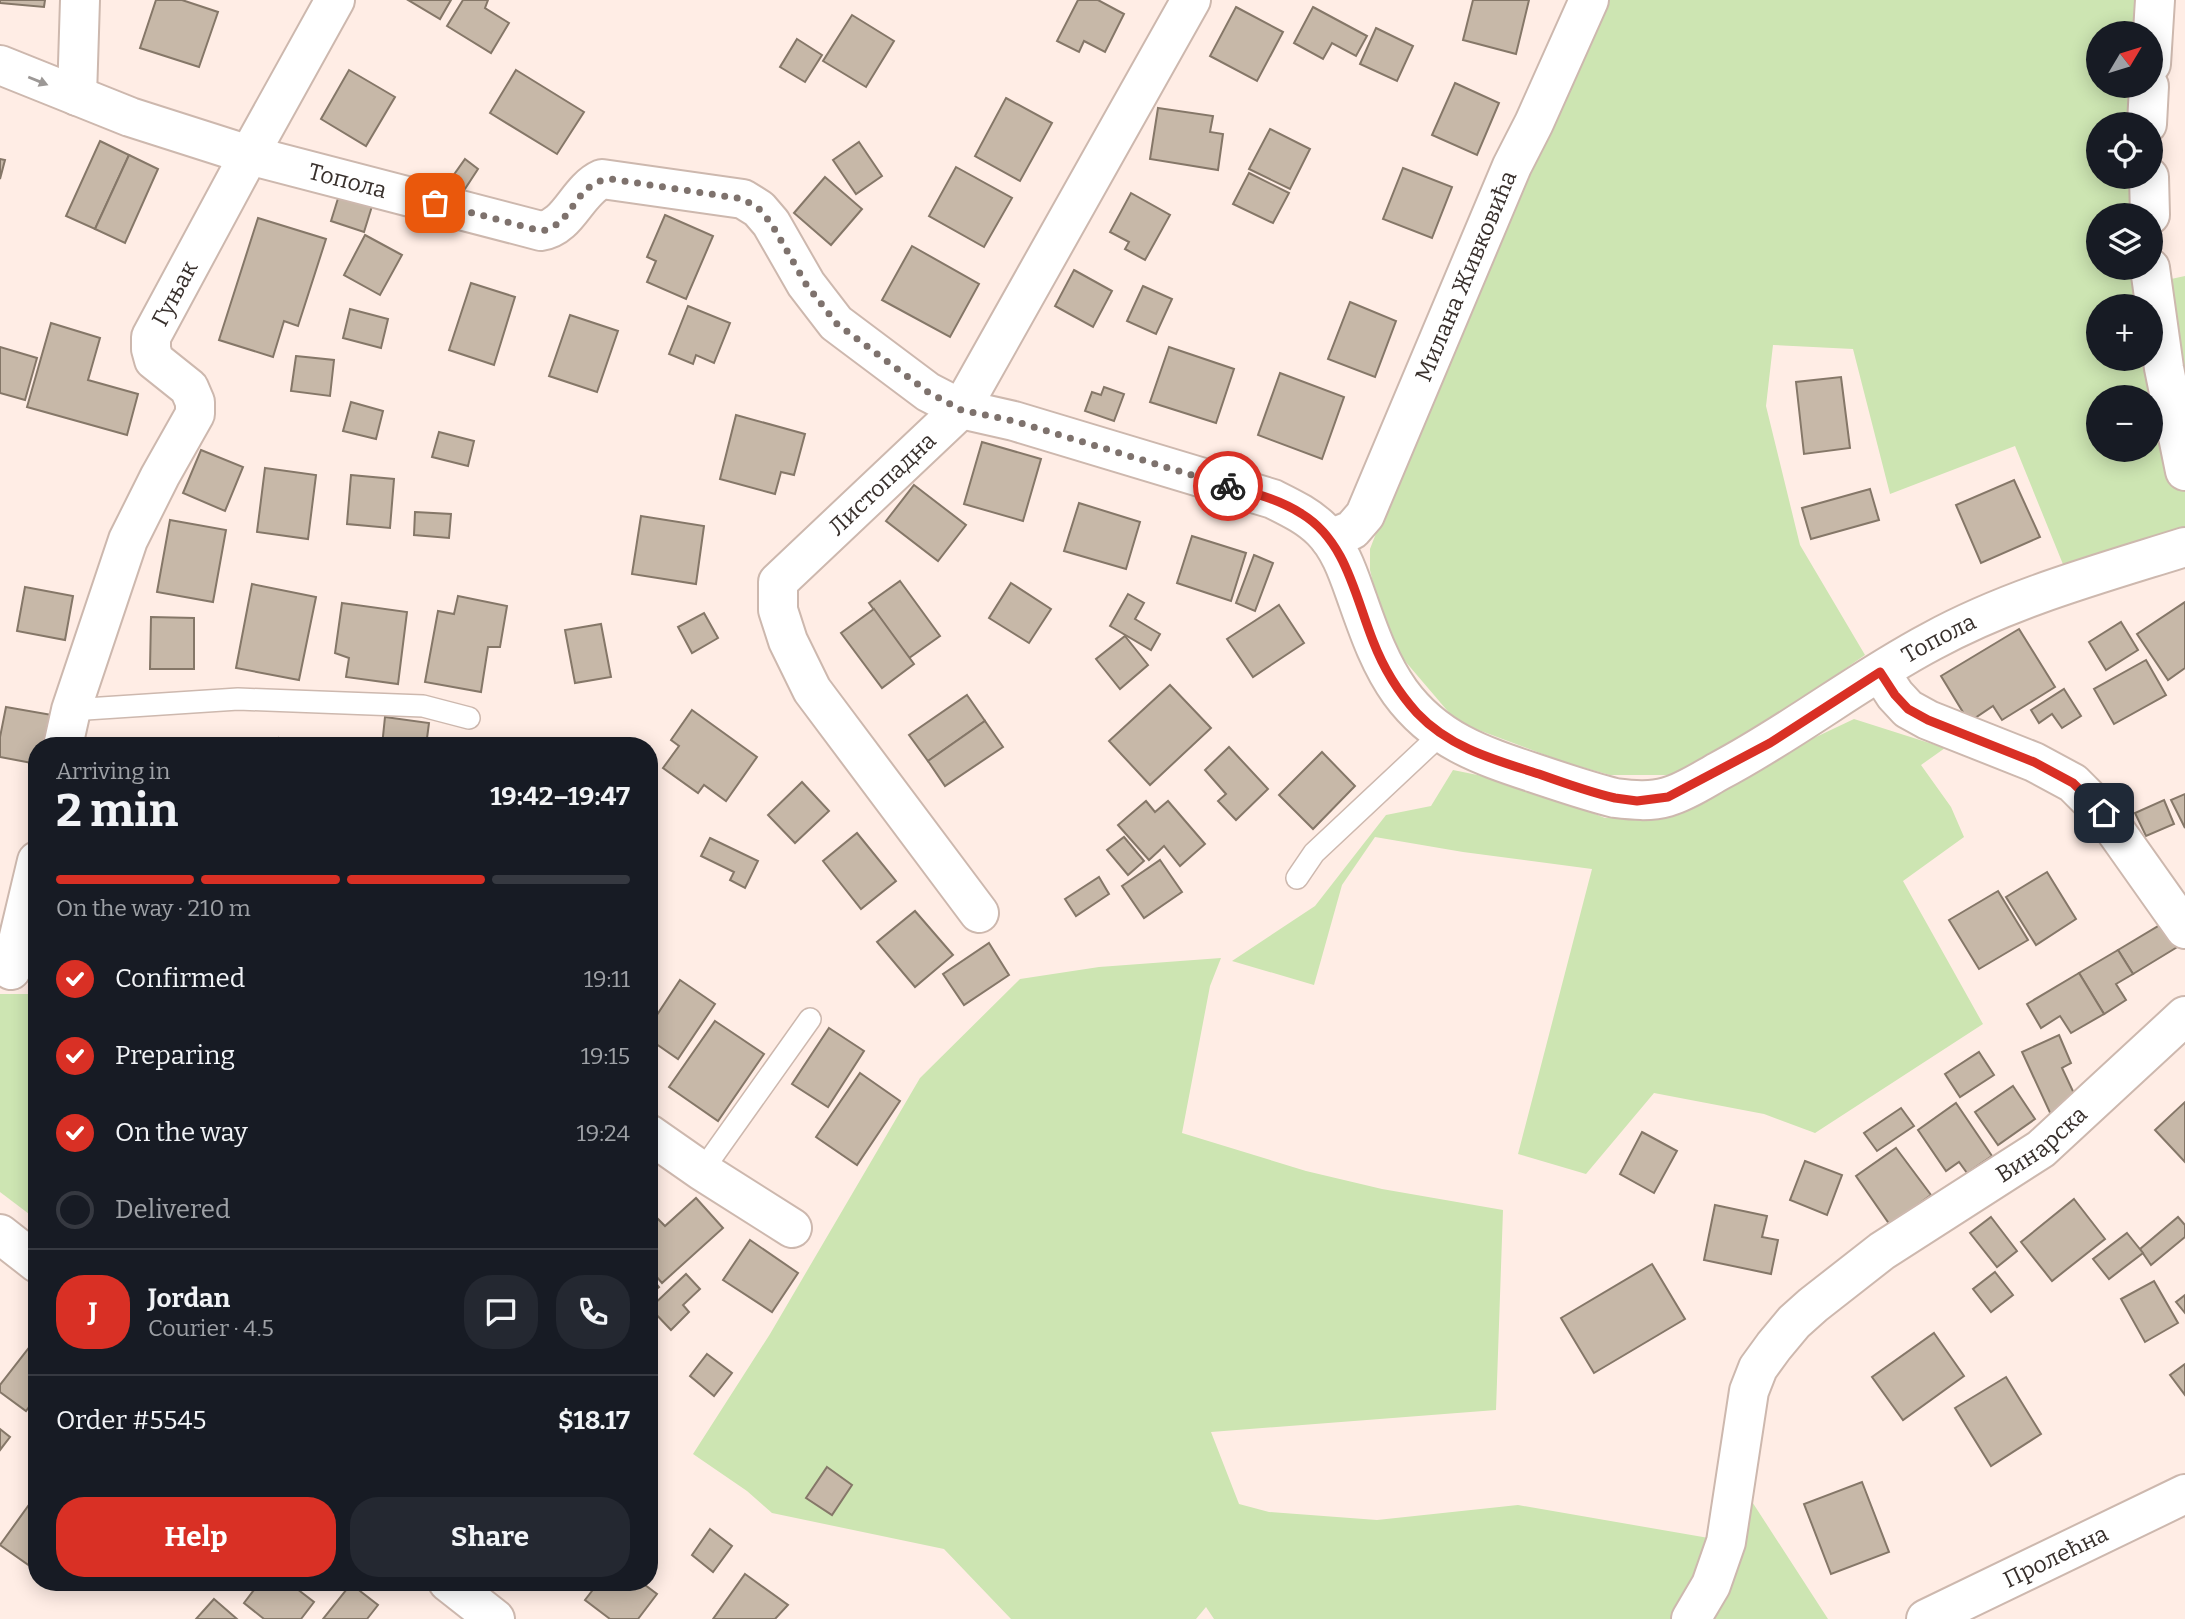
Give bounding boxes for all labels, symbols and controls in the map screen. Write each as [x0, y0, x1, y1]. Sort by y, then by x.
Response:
north arrow [2086, 21, 2163, 98]
map controls [2086, 21, 2163, 462]
one-way arrow [28, 75, 49, 86]
button: locate [2086, 112, 2163, 189]
street label: Топола [305, 157, 390, 204]
street label: Милана Живковића [1409, 166, 1523, 386]
pin [405, 173, 465, 233]
icon: bag [416, 184, 454, 222]
button: layers [2086, 203, 2163, 280]
street label: Гуњак [146, 255, 204, 331]
button: + [2086, 294, 2163, 371]
button: − [2086, 385, 2163, 462]
street label: Листопадна [823, 426, 942, 541]
courier [1193, 451, 1263, 521]
icon: bike [1209, 467, 1247, 505]
street label: Топола [1897, 607, 1981, 669]
text: Arriving in [56, 757, 170, 785]
text: 19:42–19:47 [490, 781, 630, 812]
text: 2 min [56, 783, 178, 838]
pin [2074, 783, 2134, 843]
icon: home [2085, 794, 2123, 832]
text: On the way · 210 m [56, 894, 251, 922]
icon: check [56, 960, 94, 998]
text: Confirmed [115, 963, 245, 994]
text: 19:11 [584, 965, 630, 993]
icon: check [56, 1037, 94, 1075]
text: Preparing [115, 1040, 235, 1071]
text: 19:15 [581, 1042, 630, 1070]
street label: Винарска [1991, 1100, 2093, 1188]
icon: check [56, 1114, 94, 1152]
text: On the way [115, 1117, 248, 1148]
text: 19:24 [576, 1119, 630, 1147]
text: Delivered [115, 1194, 230, 1225]
button: chat [464, 1275, 538, 1349]
button: phone [556, 1275, 630, 1349]
text: Jordan [148, 1283, 230, 1314]
text: J [89, 1297, 97, 1328]
text: Courier · 4.5 [148, 1314, 274, 1342]
text: Order #5545 [56, 1405, 206, 1436]
text: $18.17 [558, 1405, 630, 1436]
button: Help [56, 1497, 336, 1577]
button: Share [350, 1497, 630, 1577]
street label: Пролећна [1999, 1519, 2113, 1594]

